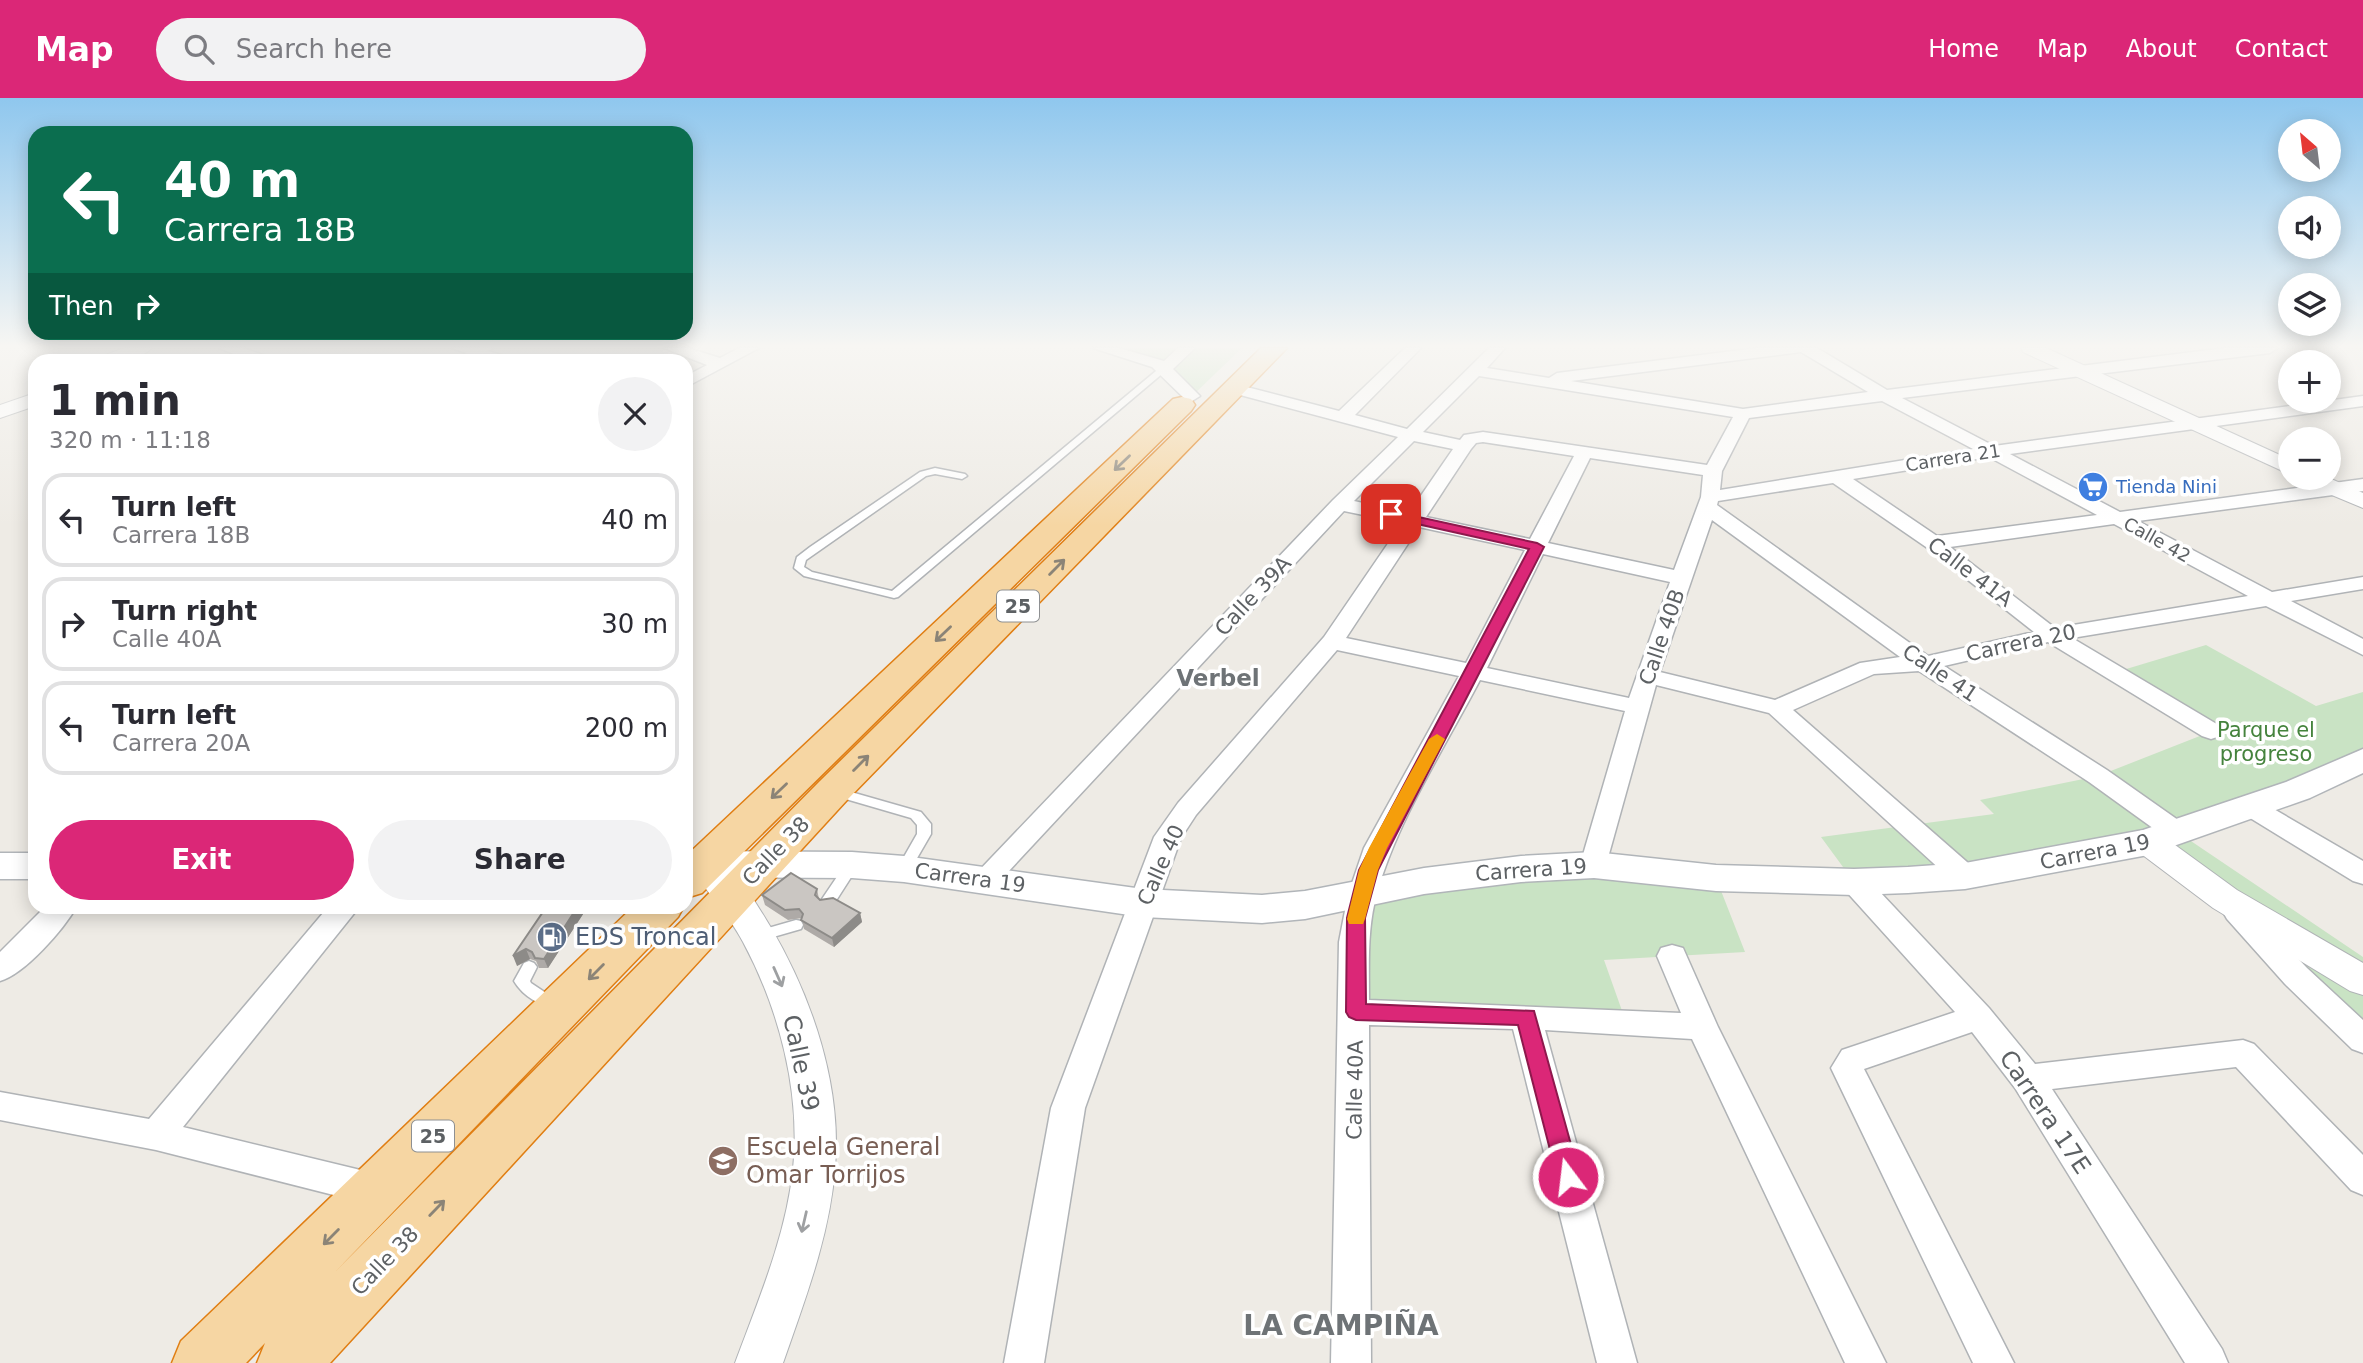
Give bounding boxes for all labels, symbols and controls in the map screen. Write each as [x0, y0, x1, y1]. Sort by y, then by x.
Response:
search box [156, 18, 646, 81]
text: Map [35, 30, 114, 69]
icon: search [180, 30, 218, 68]
text: Search here [236, 34, 392, 64]
text: Home [1928, 35, 1999, 63]
text: Map [2037, 35, 2088, 63]
text: About [2126, 35, 2197, 63]
text: Contact [2235, 35, 2328, 63]
north arrow [2278, 119, 2342, 182]
map controls [2278, 119, 2341, 490]
text: 40 m [164, 152, 300, 209]
icon: left [49, 154, 140, 245]
button: sound [2278, 196, 2341, 259]
text: Carrera 18B [164, 211, 356, 249]
button: layers [2278, 273, 2341, 336]
icon: right [128, 287, 166, 325]
text: Then [49, 291, 114, 321]
button: + [2278, 350, 2341, 413]
text: 1 min [49, 376, 181, 425]
button: close [598, 377, 672, 451]
text: 320 m · 11:18 [49, 427, 211, 453]
button: − [2278, 427, 2341, 490]
street label: Carrera 21 [1904, 440, 2002, 475]
one-way arrow [1113, 455, 1130, 472]
supermarket icon: Tienda Nini [2076, 470, 2110, 504]
place label: Tienda Nini [2115, 476, 2217, 497]
pin [1361, 484, 1421, 544]
text: Turn left [112, 492, 236, 522]
icon: arrive [1372, 495, 1410, 533]
icon: left [53, 501, 91, 539]
text: 40 m [601, 505, 668, 535]
street label: Calle 42 [2120, 513, 2194, 567]
text: Carrera 18B [112, 522, 250, 548]
street label: Calle 41A [1923, 532, 2018, 612]
street label: Calle 39A [1210, 551, 1296, 641]
one-way arrow [1048, 559, 1065, 576]
street label: Calle 40B [1634, 586, 1690, 688]
road number: 25 [997, 590, 1039, 622]
text: Turn right [112, 596, 257, 626]
icon: right [53, 605, 91, 643]
text: 30 m [601, 609, 668, 639]
street label: Carrera 20 [1964, 620, 2078, 666]
one-way arrow [935, 625, 952, 642]
text: Calle 40A [112, 626, 221, 652]
street label: Calle 41 [1898, 639, 1982, 707]
district label: Verbel [1176, 665, 1260, 691]
text: Turn left [112, 700, 236, 730]
icon: left [53, 709, 91, 747]
text: 200 m [585, 713, 668, 743]
park label: Parque el progreso [2217, 718, 2315, 766]
text: Carrera 20A [112, 730, 250, 756]
one-way arrow [853, 754, 870, 771]
one-way arrow [771, 783, 788, 800]
street label: Calle 38 [738, 812, 814, 890]
button: Exit [49, 820, 354, 900]
button: Share [368, 820, 672, 900]
street label: Calle 40 [1133, 821, 1189, 909]
street label: Carrera 19 [2038, 830, 2152, 874]
street label: Carrera 19 [1474, 854, 1588, 886]
street label: Carrera 19 [913, 858, 1027, 898]
fuel station icon: EDS Troncal [535, 920, 569, 954]
place label: EDS Troncal [575, 923, 716, 951]
one-way arrow [588, 964, 605, 981]
one-way arrow [772, 965, 785, 987]
street label: Calle 39 [777, 1012, 825, 1114]
street label: Calle 40A [1342, 1039, 1368, 1140]
street label: Carrera 17E [1993, 1045, 2097, 1179]
road number: 25 [412, 1120, 454, 1152]
place label: Escuela General Omar Torrijos [746, 1133, 940, 1189]
position arrow [1531, 1140, 1605, 1214]
school or university icon: Escuela General Omar Torrijos [706, 1144, 740, 1178]
one-way arrow [428, 1200, 445, 1217]
one-way arrow [797, 1211, 810, 1233]
street label: Calle 38 [347, 1222, 423, 1300]
one-way arrow [323, 1228, 340, 1245]
district label: LA CAMPIÑA [1243, 1308, 1439, 1342]

